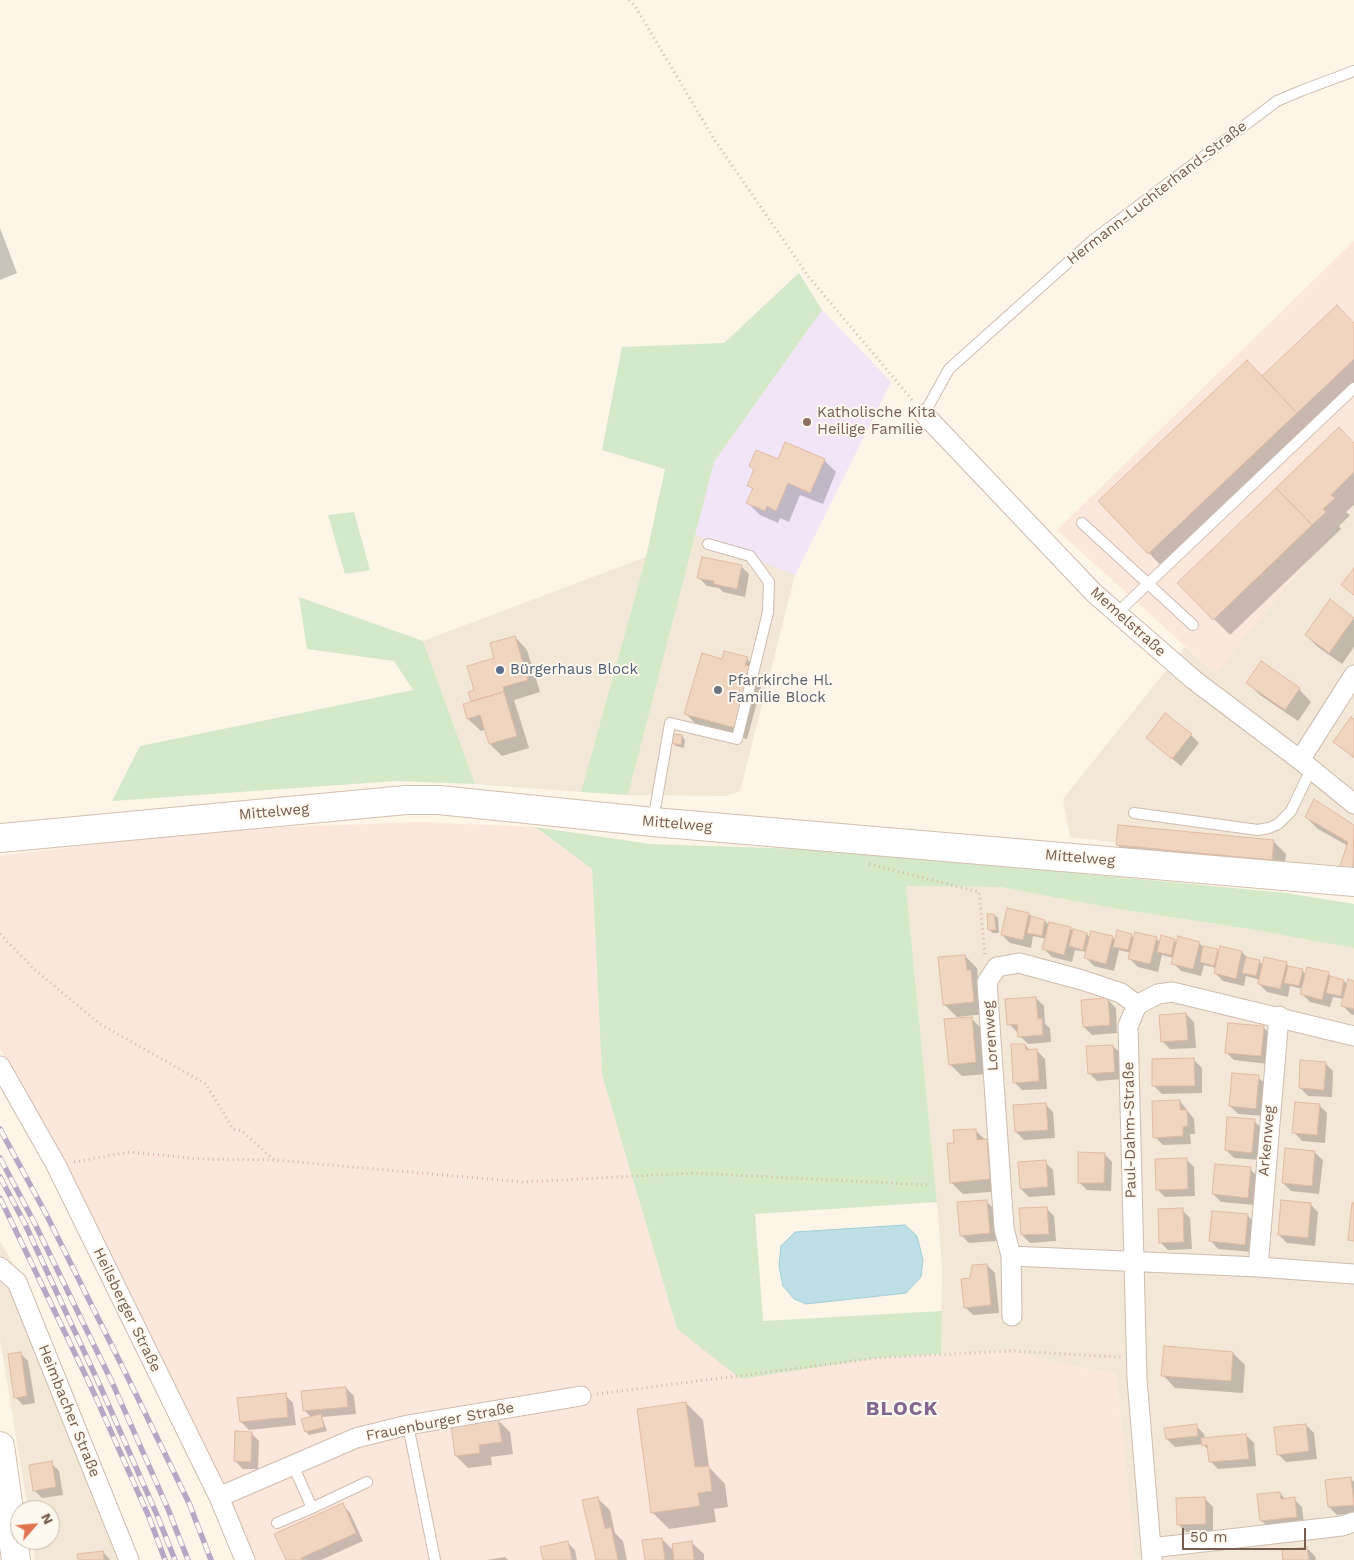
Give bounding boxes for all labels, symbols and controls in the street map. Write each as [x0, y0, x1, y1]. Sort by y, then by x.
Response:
street label: Hermann-Luchterhand-Straße [1063, 117, 1251, 269]
place label: Katholische Kita Heilige Familie [817, 404, 936, 439]
marker: Katholische Kita Heilige Familie [801, 416, 813, 428]
street label: Memelstraße [1087, 583, 1169, 661]
place label: Bürgerhaus Block [510, 661, 638, 679]
marker: Bürgerhaus Block [494, 664, 506, 676]
place label: Pfarrkirche Hl. Familie Block [728, 672, 833, 707]
marker: Pfarrkirche Hl. Familie Block [712, 684, 724, 696]
street label: Mittelweg [238, 800, 310, 824]
street label: Mittelweg [641, 812, 713, 836]
street label: Mittelweg [1044, 846, 1116, 870]
street label: Lorenweg [980, 1000, 1002, 1072]
street label: Paul-Dahm-Straße [1120, 1061, 1140, 1199]
street label: Arkenweg [1255, 1105, 1279, 1177]
street label: Heilsberger Straße [89, 1245, 165, 1375]
street label: Heimbacher Straße [34, 1342, 104, 1480]
district label: BLOCK [865, 1397, 939, 1421]
street label: Frauenburger Straße [364, 1399, 516, 1445]
north arrow [10, 1500, 60, 1550]
text: N [38, 1510, 57, 1527]
scale bar [1184, 1518, 1308, 1550]
text: 50 m [1190, 1528, 1227, 1546]

